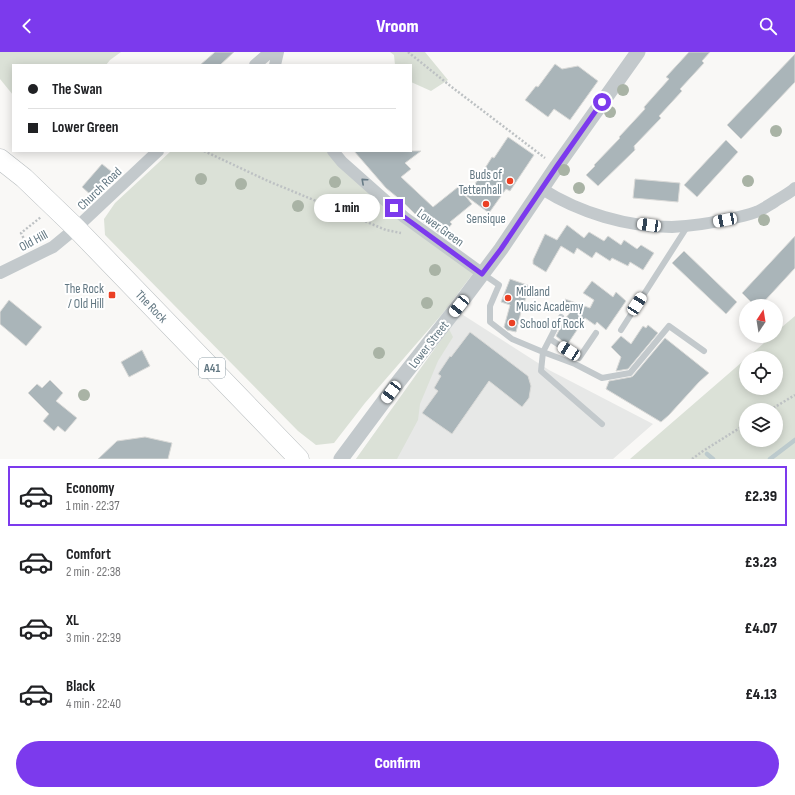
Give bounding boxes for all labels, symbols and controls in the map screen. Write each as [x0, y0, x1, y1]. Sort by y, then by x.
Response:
icon: back [16, 15, 38, 37]
icon: search [757, 15, 779, 37]
text: Vroom [376, 16, 419, 37]
text: The Swan [52, 80, 102, 99]
route start [593, 93, 611, 111]
text: Lower Green [52, 118, 119, 137]
street label: Church Road [74, 164, 125, 214]
place label: Buds of Tettenhall [458, 167, 502, 198]
marker: Buds of Tettenhall [505, 176, 515, 186]
one-way arrow [361, 179, 368, 186]
callout: 1 min [314, 194, 380, 222]
route end [385, 199, 403, 217]
marker: Sensique [481, 199, 491, 209]
text: 1 min [335, 200, 359, 216]
street label: Lower Green [414, 205, 467, 250]
place label: Sensique [466, 211, 506, 227]
car [712, 212, 738, 228]
car [636, 217, 662, 233]
street label: Old Hill [16, 227, 51, 255]
place label: The Rock / Old Hill [65, 281, 104, 312]
place label: Midland Music Academy [516, 284, 583, 315]
street label: The Rock [132, 287, 171, 326]
marker: The Rock / Old Hill [107, 290, 117, 300]
car [625, 291, 649, 317]
car [447, 293, 471, 319]
marker: Midland Music Academy [503, 293, 513, 303]
north arrow [739, 299, 783, 343]
map controls [739, 299, 783, 447]
place label: School of Rock [520, 316, 584, 332]
street label: Lower Street [405, 318, 452, 371]
marker: School of Rock [507, 318, 517, 328]
car [556, 339, 582, 363]
button: locate [739, 351, 783, 395]
road number: A41 [199, 358, 225, 378]
car [379, 379, 403, 405]
button: layers [739, 403, 783, 447]
icon: car [18, 478, 54, 514]
text: Economy [66, 479, 115, 498]
text: £2.39 [745, 487, 777, 506]
text: 1 min · 22:37 [66, 498, 120, 514]
icon: car [18, 544, 54, 580]
text: Comfort [66, 545, 111, 564]
text: £3.23 [745, 553, 777, 572]
text: 2 min · 22:38 [66, 564, 121, 580]
icon: car [18, 610, 54, 646]
text: XL [66, 611, 79, 630]
text: £4.07 [744, 619, 777, 638]
text: 3 min · 22:39 [66, 630, 121, 646]
icon: car [18, 676, 54, 712]
text: Black [66, 677, 95, 696]
text: £4.13 [745, 685, 777, 704]
text: 4 min · 22:40 [66, 696, 121, 712]
button: Confirm [16, 741, 779, 787]

